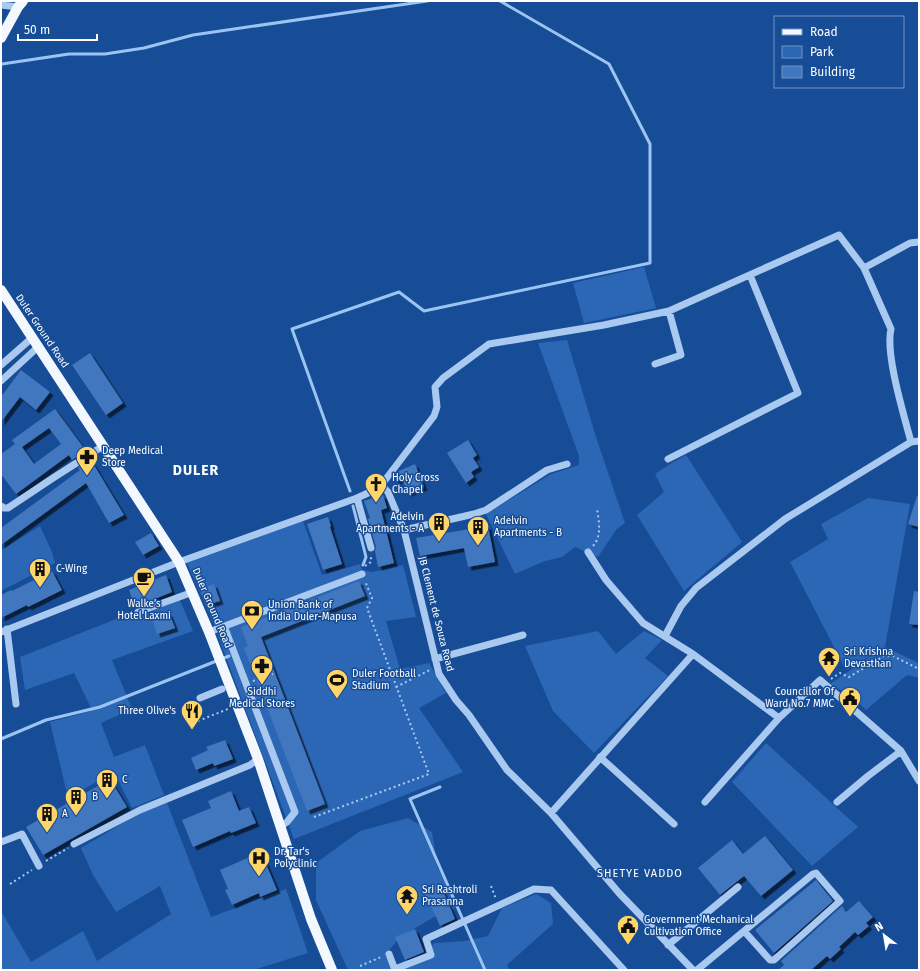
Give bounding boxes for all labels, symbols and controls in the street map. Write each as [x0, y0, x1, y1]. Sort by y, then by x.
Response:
scale bar [18, 16, 97, 42]
legend [774, 16, 904, 88]
text: 50 m [24, 23, 50, 37]
text: Road [810, 25, 838, 39]
text: Park [810, 45, 834, 59]
text: Building [810, 65, 856, 79]
street label: Duler Ground Road [13, 292, 71, 370]
pharmacy icon: Deep Medical Store [74, 444, 100, 477]
place label: Deep Medical Store [102, 445, 163, 469]
district label: DULER [173, 462, 219, 479]
church icon: Holy Cross Chapel [363, 471, 389, 504]
place label: Holy Cross Chapel [392, 472, 439, 496]
building icon: Adelvin Apartments - A [426, 510, 452, 543]
place label: Adelvin Apartments - A [356, 511, 424, 535]
building icon: Adelvin Apartments - B [465, 514, 491, 547]
place label: Adelvin Apartments - B [494, 515, 562, 539]
street label: JB Clement de Souza Road [416, 555, 456, 673]
building icon: C-Wing [27, 556, 53, 589]
place label: C-Wing [56, 563, 88, 575]
cafe icon: Walke’s Hotel Laxmi [131, 565, 157, 598]
street label: Duler Ground Road [190, 566, 234, 650]
place label: Walke’s Hotel Laxmi [117, 598, 171, 622]
bank icon: Union Bank of India Duler-Mapusa [239, 598, 265, 631]
place label: Union Bank of India Duler-Mapusa [268, 599, 357, 623]
temple icon: Sri Krishna Devasthan [816, 645, 842, 678]
place label: Sri Krishna Devasthan [844, 646, 893, 670]
pharmacy icon: Siddhi Medical Stores [249, 653, 275, 686]
sports icon: Duler Football Stadium [324, 667, 350, 700]
place label: Duler Football Stadium [352, 668, 416, 692]
public building icon: Councillor Of Ward No.7 MMC [837, 685, 863, 718]
place label: Siddhi Medical Stores [229, 686, 295, 710]
place label: Councillor Of Ward No.7 MMC [765, 686, 835, 710]
restaurant icon: Three Olive's [179, 698, 205, 731]
place label: Three Olive's [118, 705, 176, 717]
building icon: C [94, 767, 120, 800]
place label: C [122, 774, 128, 786]
building icon: B [63, 784, 89, 817]
place label: B [92, 791, 98, 803]
building icon: A [34, 801, 60, 834]
place label: A [62, 808, 68, 820]
hospital icon: Dr. Tar's Polyclinic [246, 845, 272, 878]
place label: Dr. Tar's Polyclinic [274, 846, 317, 870]
district label: SHETYE VADDO [597, 867, 683, 880]
temple icon: Sri Rashtroli Prasanna [394, 883, 420, 916]
place label: Sri Rashtroli Prasanna [422, 884, 478, 908]
public building icon: Government Mechanical Cultivation Office [615, 913, 641, 946]
place label: Government Mechanical Cultivation Office [644, 914, 753, 938]
north arrow [864, 915, 904, 955]
text: N [873, 919, 886, 934]

